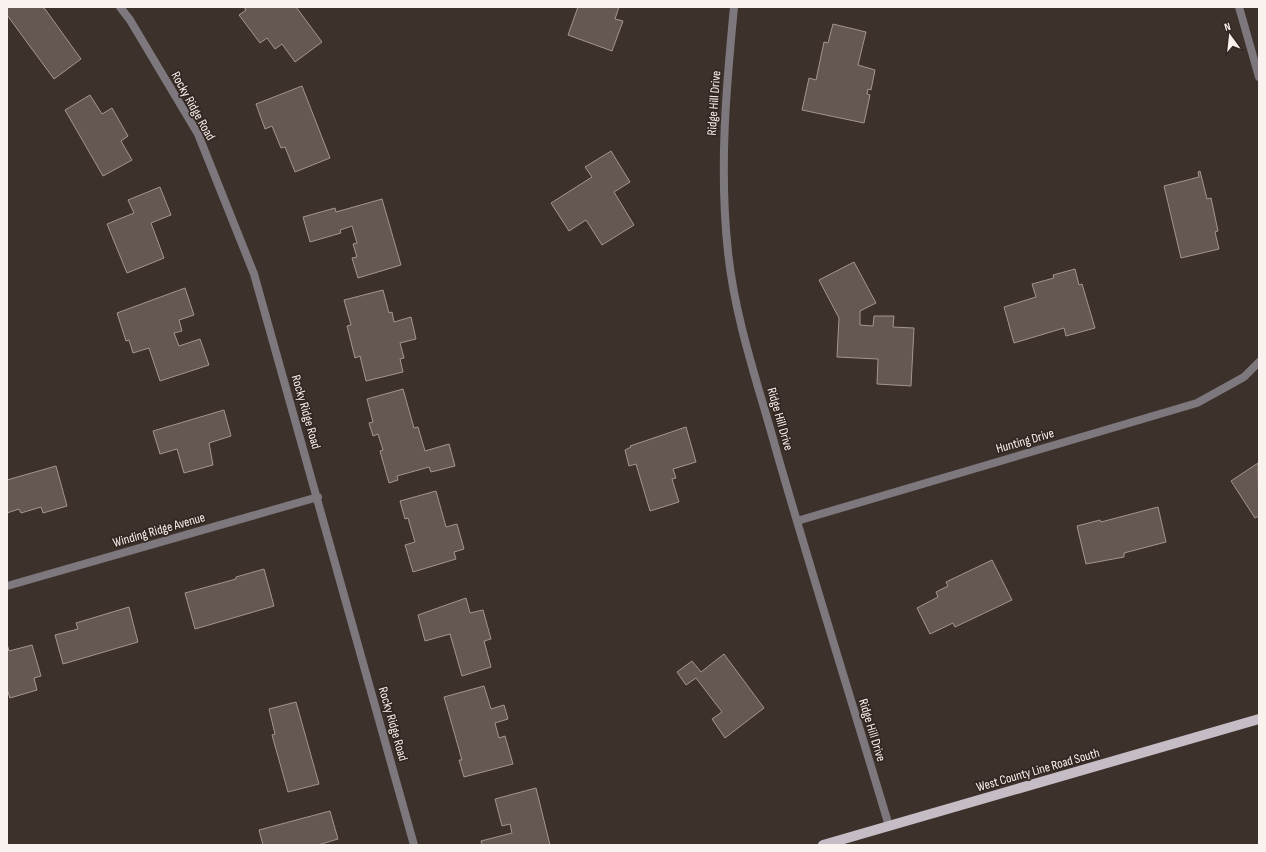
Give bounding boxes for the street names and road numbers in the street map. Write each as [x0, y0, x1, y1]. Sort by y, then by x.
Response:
street label: Rocky Ridge Road [167, 69, 219, 143]
street label: Ridge Hill Drive [704, 70, 724, 136]
street label: Rocky Ridge Road [288, 373, 324, 451]
street label: Ridge Hill Drive [763, 386, 797, 452]
street label: Hunting Drive [994, 425, 1056, 457]
street label: Winding Ridge Avenue [111, 509, 207, 551]
street label: Rocky Ridge Road [375, 685, 411, 763]
street label: Ridge Hill Drive [855, 697, 889, 763]
street label: West County Line Road South [974, 745, 1102, 795]

